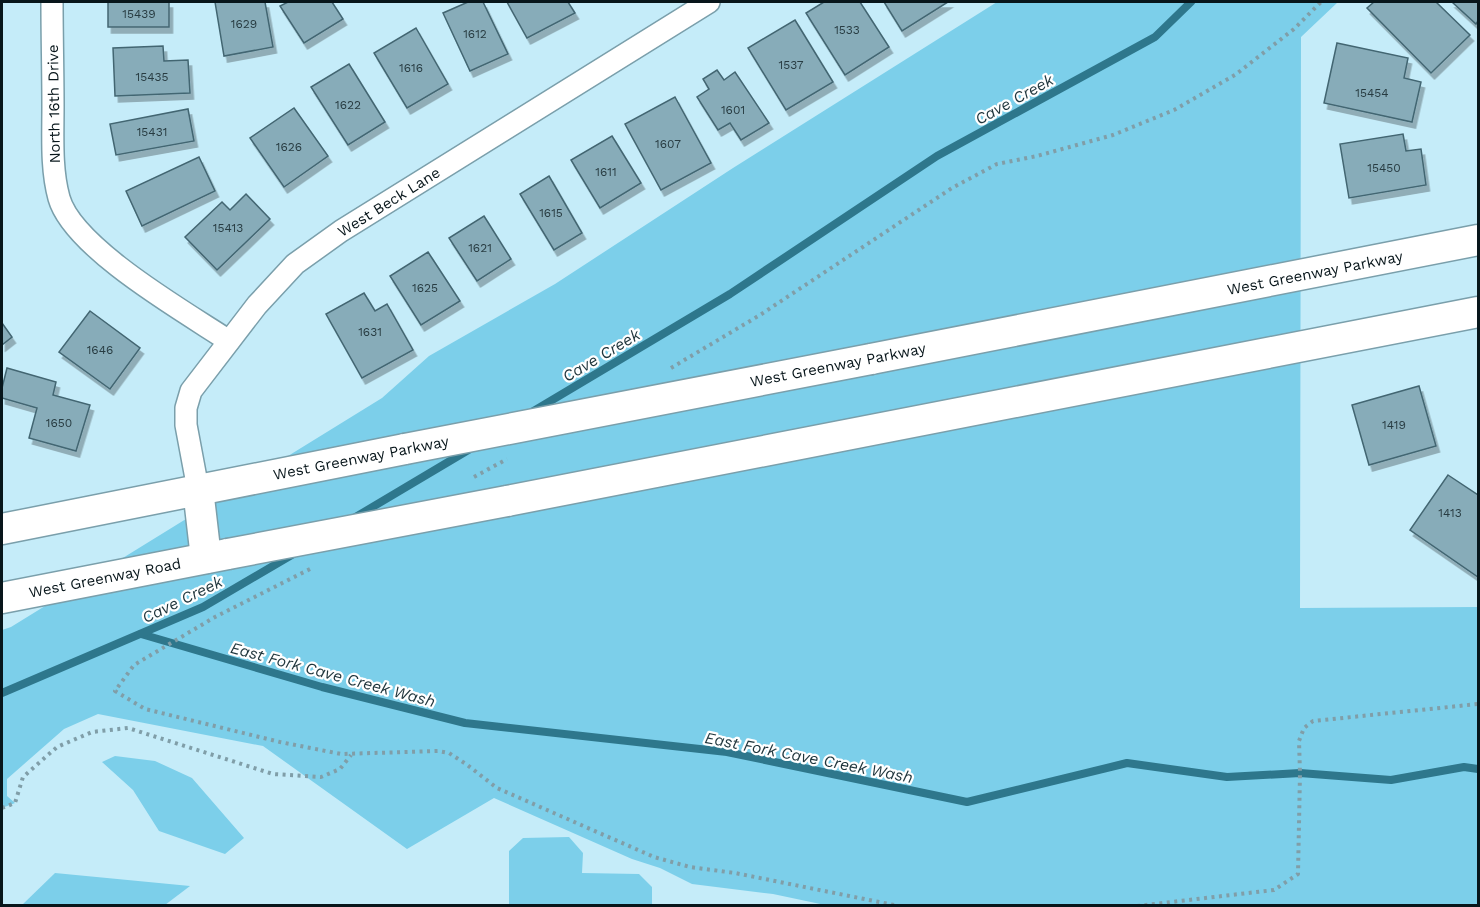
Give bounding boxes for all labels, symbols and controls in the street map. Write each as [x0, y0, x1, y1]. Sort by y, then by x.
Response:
house number: 15439 [122, 7, 156, 21]
house number: 1629 [231, 17, 257, 31]
house number: 1533 [834, 23, 860, 37]
house number: 1612 [463, 27, 487, 41]
street label: North 16th Drive [44, 44, 64, 164]
house number: 1537 [779, 58, 804, 72]
house number: 1616 [399, 61, 423, 75]
water label: Cave Creek [972, 69, 1058, 129]
house number: 15435 [136, 70, 169, 84]
house number: 15454 [1355, 86, 1389, 100]
house number: 1622 [335, 98, 361, 112]
house number: 1601 [721, 103, 745, 117]
house number: 15431 [137, 125, 167, 139]
house number: 1607 [655, 137, 681, 151]
house number: 1626 [276, 140, 302, 154]
house number: 15450 [1367, 161, 1401, 175]
street label: West Beck Lane [334, 163, 444, 241]
house number: 1611 [595, 165, 617, 179]
house number: 1615 [539, 206, 563, 220]
house number: 15413 [213, 221, 243, 235]
house number: 1621 [468, 241, 492, 255]
street label: West Greenway Parkway [1226, 247, 1405, 299]
house number: 1625 [412, 281, 438, 295]
water label: Cave Creek [559, 324, 645, 386]
house number: 1631 [358, 325, 382, 339]
street label: West Greenway Parkway [749, 339, 928, 391]
house number: 1646 [87, 343, 113, 357]
house number: 1650 [46, 416, 72, 430]
house number: 1419 [1382, 418, 1406, 432]
street label: West Greenway Parkway [272, 432, 451, 484]
house number: 1413 [1438, 506, 1462, 520]
street label: West Greenway Road [27, 554, 183, 602]
water label: Cave Creek [139, 571, 227, 627]
water label: East Fork Cave Creek Wash [228, 638, 437, 711]
water label: East Fork Cave Creek Wash [703, 728, 914, 787]

